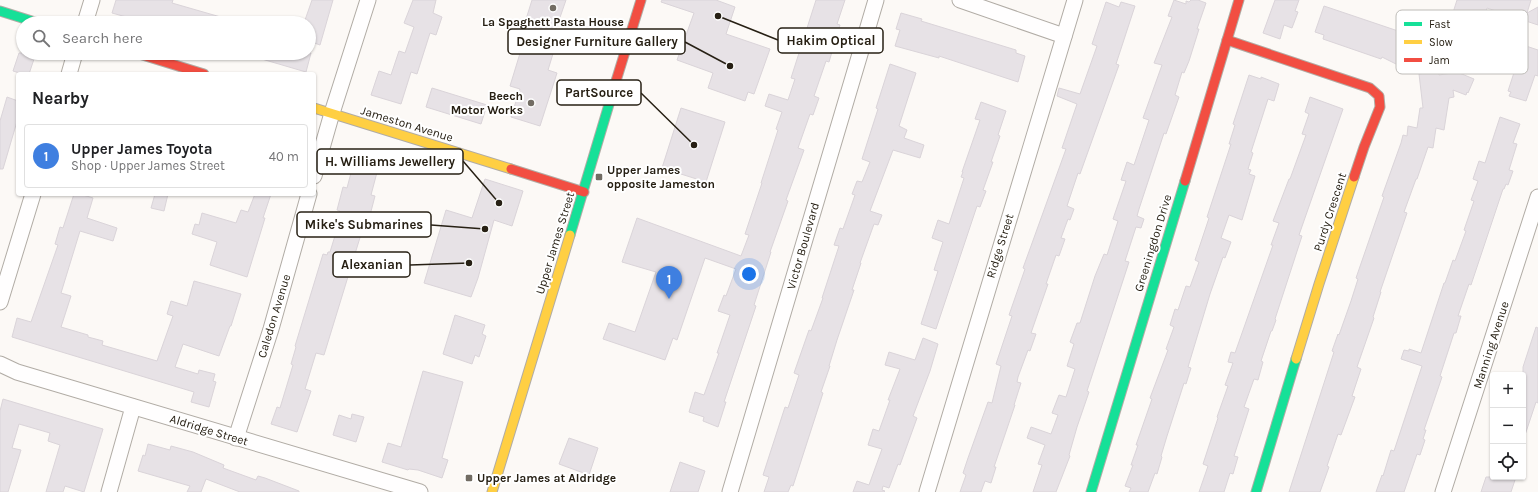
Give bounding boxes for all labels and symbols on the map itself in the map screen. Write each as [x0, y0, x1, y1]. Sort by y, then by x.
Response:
marker: La Spaghett Pasta House [548, 3, 558, 13]
legend [1396, 10, 1528, 74]
place label: La Spaghett Pasta House [482, 15, 624, 29]
text: Fast [1429, 18, 1450, 31]
callout: Hakim Optical [778, 28, 883, 53]
callout: Designer Furniture Gallery [508, 29, 685, 54]
text: Hakim Optical [787, 33, 876, 48]
text: Designer Furniture Gallery [516, 34, 678, 49]
text: Slow [1429, 36, 1453, 49]
text: Jam [1429, 54, 1450, 67]
callout: PartSource [557, 80, 641, 105]
text: PartSource [565, 85, 633, 100]
place label: Beech Motor Works [451, 89, 523, 117]
marker: Beech Motor Works [526, 98, 536, 108]
street label: Jameston Avenue [359, 103, 455, 145]
callout: H. Williams Jewellery [317, 149, 463, 174]
text: H. Williams Jewellery [325, 154, 455, 169]
place label: Upper James opposite Jameston [607, 163, 715, 191]
street label: Purdy Crescent [1311, 170, 1349, 253]
marker: Upper James opposite Jameston [594, 172, 604, 182]
street label: Upper James Street [533, 190, 577, 296]
street label: Greeningdon Drive [1132, 193, 1174, 293]
street label: Victor Boulevard [784, 201, 822, 291]
callout: Mike's Submarines [297, 212, 431, 237]
street label: Ridge Street [984, 212, 1017, 280]
text: Mike's Submarines [305, 217, 423, 232]
callout: Alexanian [333, 252, 410, 277]
text: Alexanian [341, 257, 403, 272]
your location [739, 264, 759, 284]
pin: 1 [656, 266, 682, 299]
street label: Caledon Avenue [255, 272, 293, 360]
street label: Manning Avenue [1470, 299, 1512, 391]
street label: Aldridge Street [168, 411, 250, 449]
place label: Upper James at Aldridge [477, 471, 616, 485]
marker: Upper James at Aldridge [464, 473, 474, 483]

